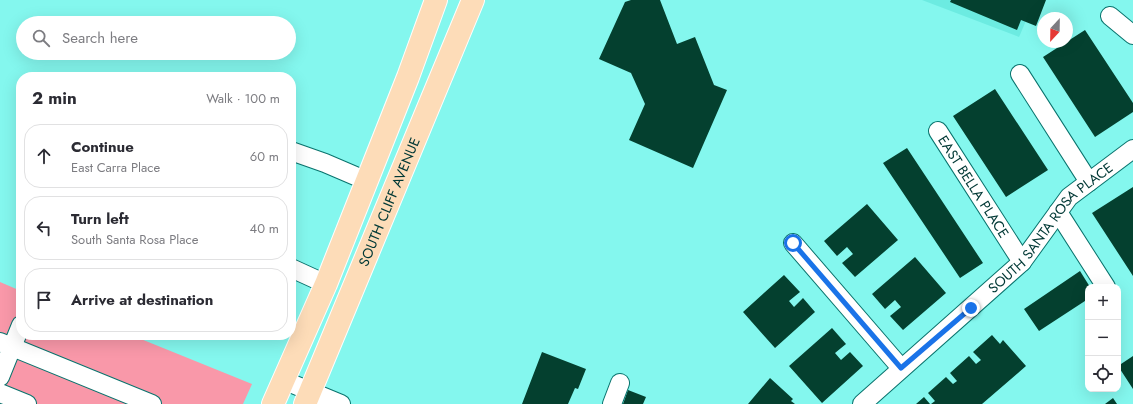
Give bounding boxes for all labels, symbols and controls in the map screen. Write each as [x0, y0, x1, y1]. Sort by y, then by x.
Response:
north arrow [1037, 12, 1073, 48]
search box [16, 16, 296, 60]
icon: search [30, 27, 52, 49]
text: Search here [62, 27, 138, 49]
text: 2 min [32, 86, 77, 110]
text: Walk · 100 m [206, 89, 280, 108]
street label: EAST BELLA PLACE [933, 132, 1014, 242]
street label: SOUTH CLIFF AVENUE [353, 134, 425, 269]
text: Continue [71, 136, 134, 158]
icon: ahead [33, 145, 55, 167]
text: 60 m [250, 147, 279, 166]
text: East Carra Place [71, 158, 160, 177]
street label: SOUTH SANTA ROSA PLACE [984, 158, 1117, 298]
text: Turn left [71, 208, 129, 230]
icon: left [33, 217, 55, 239]
text: 40 m [250, 219, 279, 238]
text: South Santa Rosa Place [71, 230, 198, 249]
route start [784, 234, 802, 252]
map controls [1085, 284, 1121, 392]
button: + [1085, 284, 1121, 320]
icon: arrive [33, 289, 55, 311]
text: Arrive at destination [71, 289, 213, 311]
route end [962, 299, 980, 317]
button: − [1085, 320, 1121, 356]
button: locate [1085, 356, 1121, 392]

